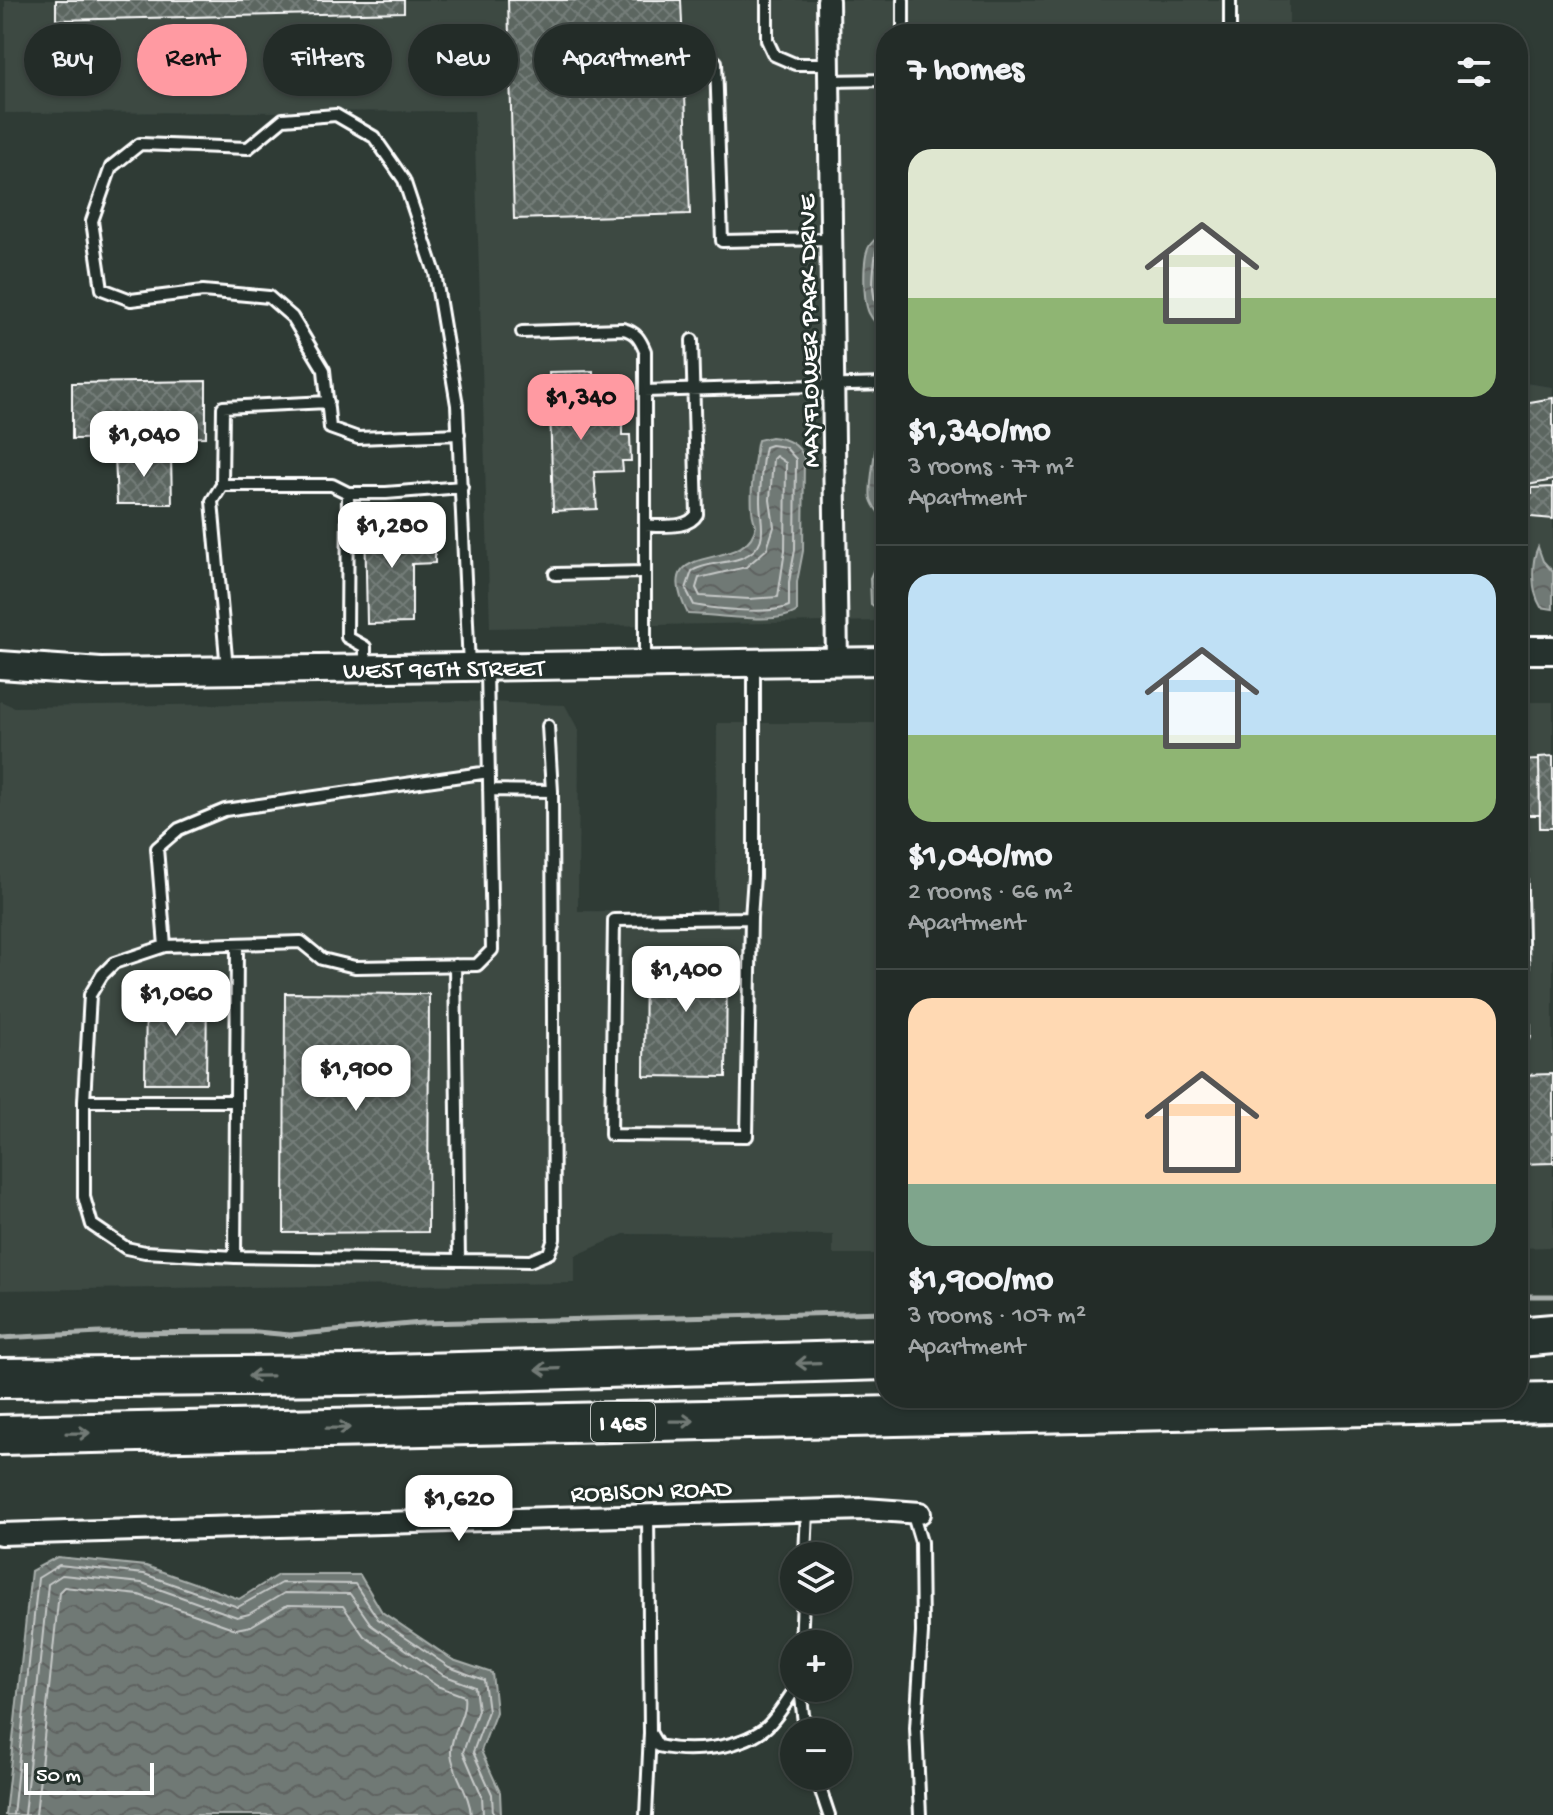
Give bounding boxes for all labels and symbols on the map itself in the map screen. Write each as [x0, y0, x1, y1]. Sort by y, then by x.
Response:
street label: MAYFLOWER PARK DRIVE [794, 193, 829, 468]
pin: $1,340 [516, 374, 646, 442]
pin: $1,040 [79, 411, 209, 479]
pin: $1,280 [327, 502, 457, 570]
street label: WEST 96TH STREET [343, 655, 546, 689]
pin: $1,400 [621, 946, 751, 1014]
pin: $1,060 [111, 970, 241, 1038]
pin: $1,900 [291, 1045, 421, 1113]
one-way arrow [795, 1355, 822, 1370]
one-way arrow [535, 1362, 562, 1377]
one-way arrow [247, 1368, 274, 1383]
road number: I 465 [591, 1402, 655, 1442]
one-way arrow [668, 1413, 695, 1429]
one-way arrow [324, 1420, 351, 1436]
one-way arrow [64, 1426, 91, 1441]
pin: $1,620 [394, 1475, 524, 1543]
street label: ROBISON ROAD [570, 1475, 732, 1512]
scale bar [24, 1759, 154, 1795]

